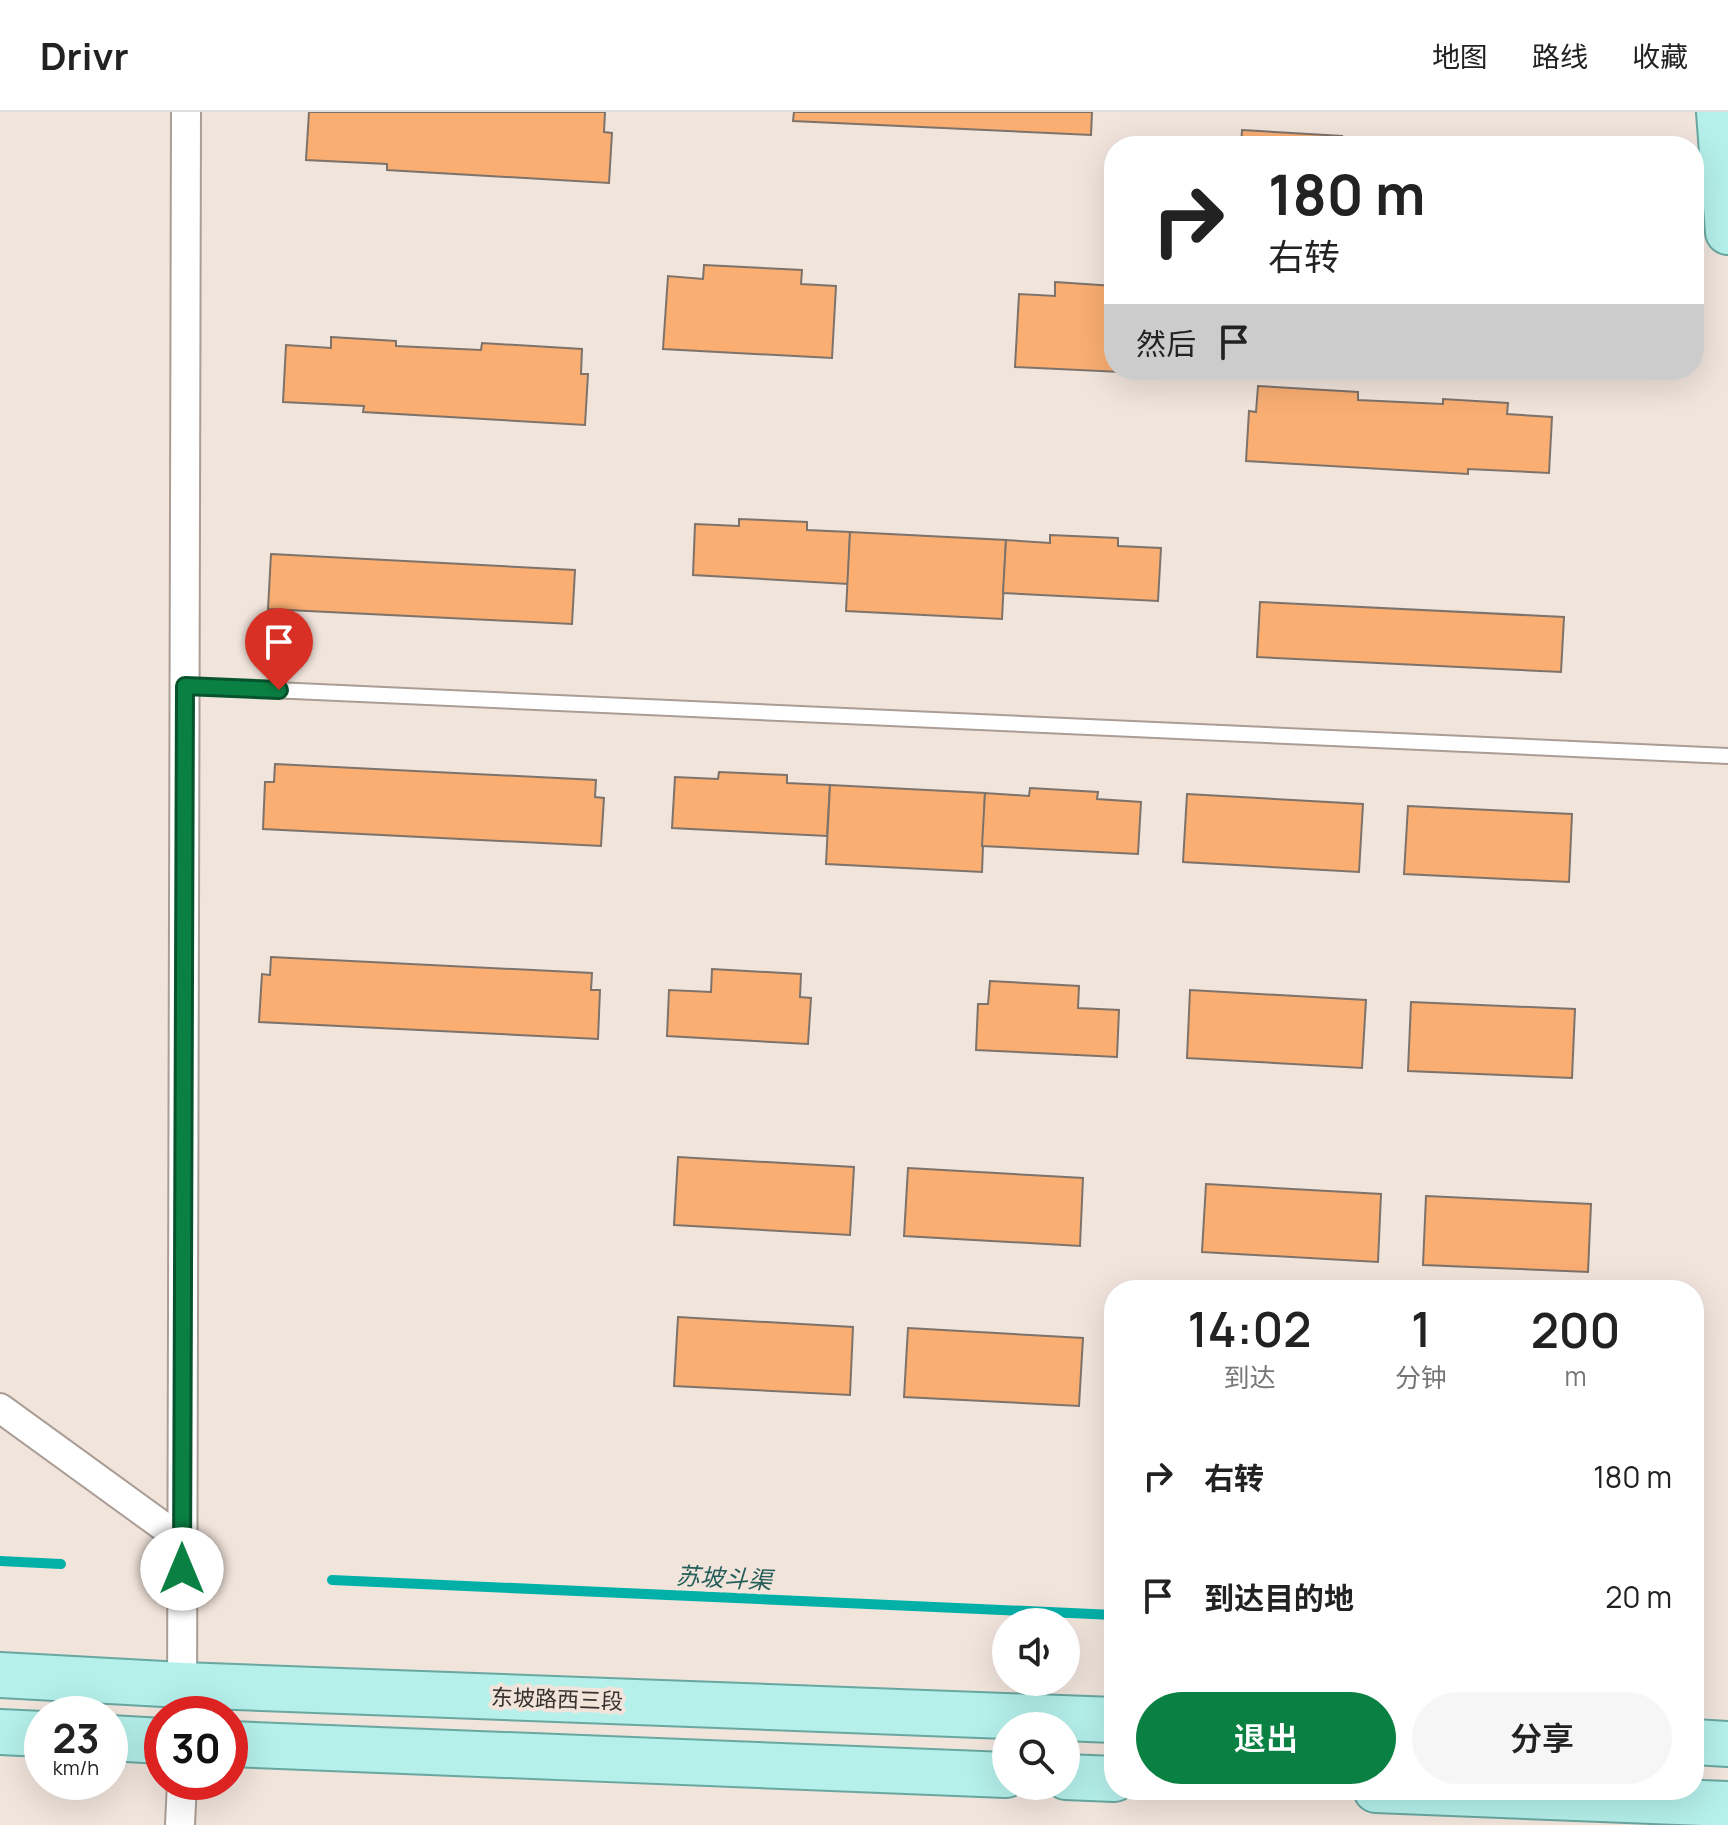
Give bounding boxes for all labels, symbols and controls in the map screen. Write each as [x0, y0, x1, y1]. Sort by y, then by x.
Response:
text: Drivr [40, 29, 129, 81]
text: 地图 [1432, 37, 1488, 75]
text: 路线 [1532, 37, 1588, 75]
text: 收藏 [1632, 37, 1688, 75]
text: 180 m [1268, 155, 1425, 232]
icon: right [1136, 168, 1240, 272]
text: 右转 [1268, 232, 1340, 281]
icon: arrive [1212, 320, 1256, 364]
text: 然后 [1136, 323, 1196, 364]
pin [245, 608, 313, 690]
icon: arrive [257, 620, 301, 664]
text: 14:02 [1188, 1296, 1311, 1361]
text: 1 [1411, 1296, 1431, 1361]
text: 200 [1531, 1297, 1620, 1362]
text: m [1565, 1358, 1587, 1394]
text: 到达 [1224, 1359, 1276, 1395]
text: 分钟 [1395, 1359, 1447, 1395]
icon: right [1136, 1454, 1180, 1498]
text: 180 m [1593, 1456, 1672, 1497]
text: 右转 [1204, 1457, 1264, 1498]
position arrow [140, 1527, 224, 1611]
water label: 苏坡斗渠 [675, 1558, 776, 1596]
icon: arrive [1136, 1574, 1180, 1618]
text: 20 m [1605, 1576, 1672, 1617]
text: 到达目的地 [1204, 1577, 1354, 1618]
map controls [992, 1608, 1080, 1800]
button: sound [992, 1608, 1080, 1696]
street label: 东坡路西三段 [491, 1682, 623, 1716]
button: 退出 [1136, 1692, 1396, 1784]
button: 分享 [1412, 1692, 1672, 1784]
speed limit sign: 30 [144, 1696, 248, 1800]
text: 23 [52, 1710, 100, 1765]
button: search [992, 1712, 1080, 1800]
text: km/h [53, 1754, 99, 1781]

